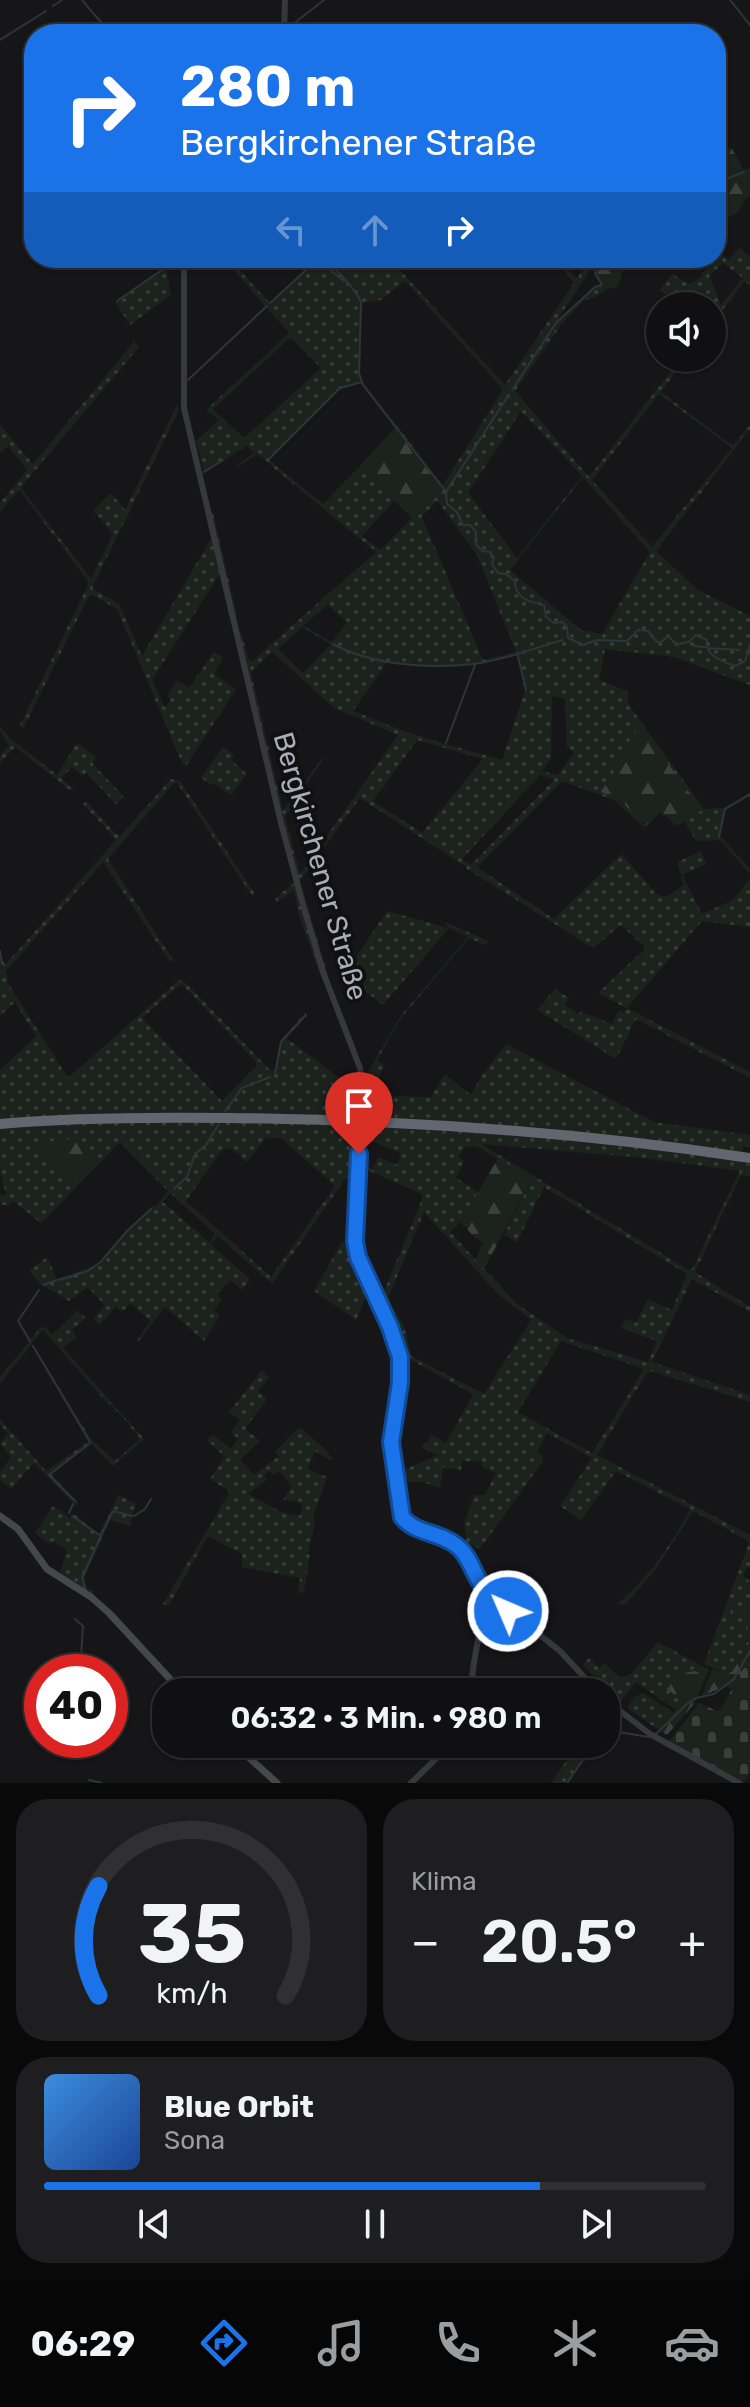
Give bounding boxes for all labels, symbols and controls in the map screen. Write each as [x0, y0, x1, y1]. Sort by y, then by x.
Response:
text: 280 m [180, 54, 356, 120]
icon: right [48, 56, 152, 160]
text: Bergkirchener Straße [180, 121, 536, 164]
icon: left [269, 208, 313, 252]
icon: ahead [353, 208, 397, 252]
icon: right [437, 208, 481, 252]
map controls [646, 292, 726, 372]
button: sound [646, 292, 726, 372]
street label: Bergkirchener Straße [266, 728, 375, 1004]
pin [325, 1072, 393, 1154]
icon: arrive [337, 1084, 381, 1128]
position arrow [466, 1569, 550, 1653]
speed limit sign: 40 [24, 1654, 128, 1758]
text: 06:32 · 3 Min. · 980 m [230, 1700, 542, 1736]
text: Klima [411, 1866, 477, 1897]
text: 35 [137, 1884, 246, 1983]
text: 20.5° [481, 1906, 637, 1977]
text: − [411, 1916, 440, 1968]
text: + [679, 1916, 706, 1968]
text: km/h [156, 1976, 227, 2010]
text: Blue Orbit [164, 2089, 314, 2125]
text: Sona [164, 2125, 225, 2156]
icon: previous [132, 2202, 176, 2246]
icon: pause [353, 2202, 397, 2246]
icon: next [574, 2202, 618, 2246]
icon: directions [196, 2315, 252, 2371]
icon: music [313, 2315, 369, 2371]
icon: phone [430, 2315, 486, 2371]
icon: climate [547, 2315, 603, 2371]
icon: car [664, 2315, 720, 2371]
text: 06:29 [30, 2322, 135, 2365]

